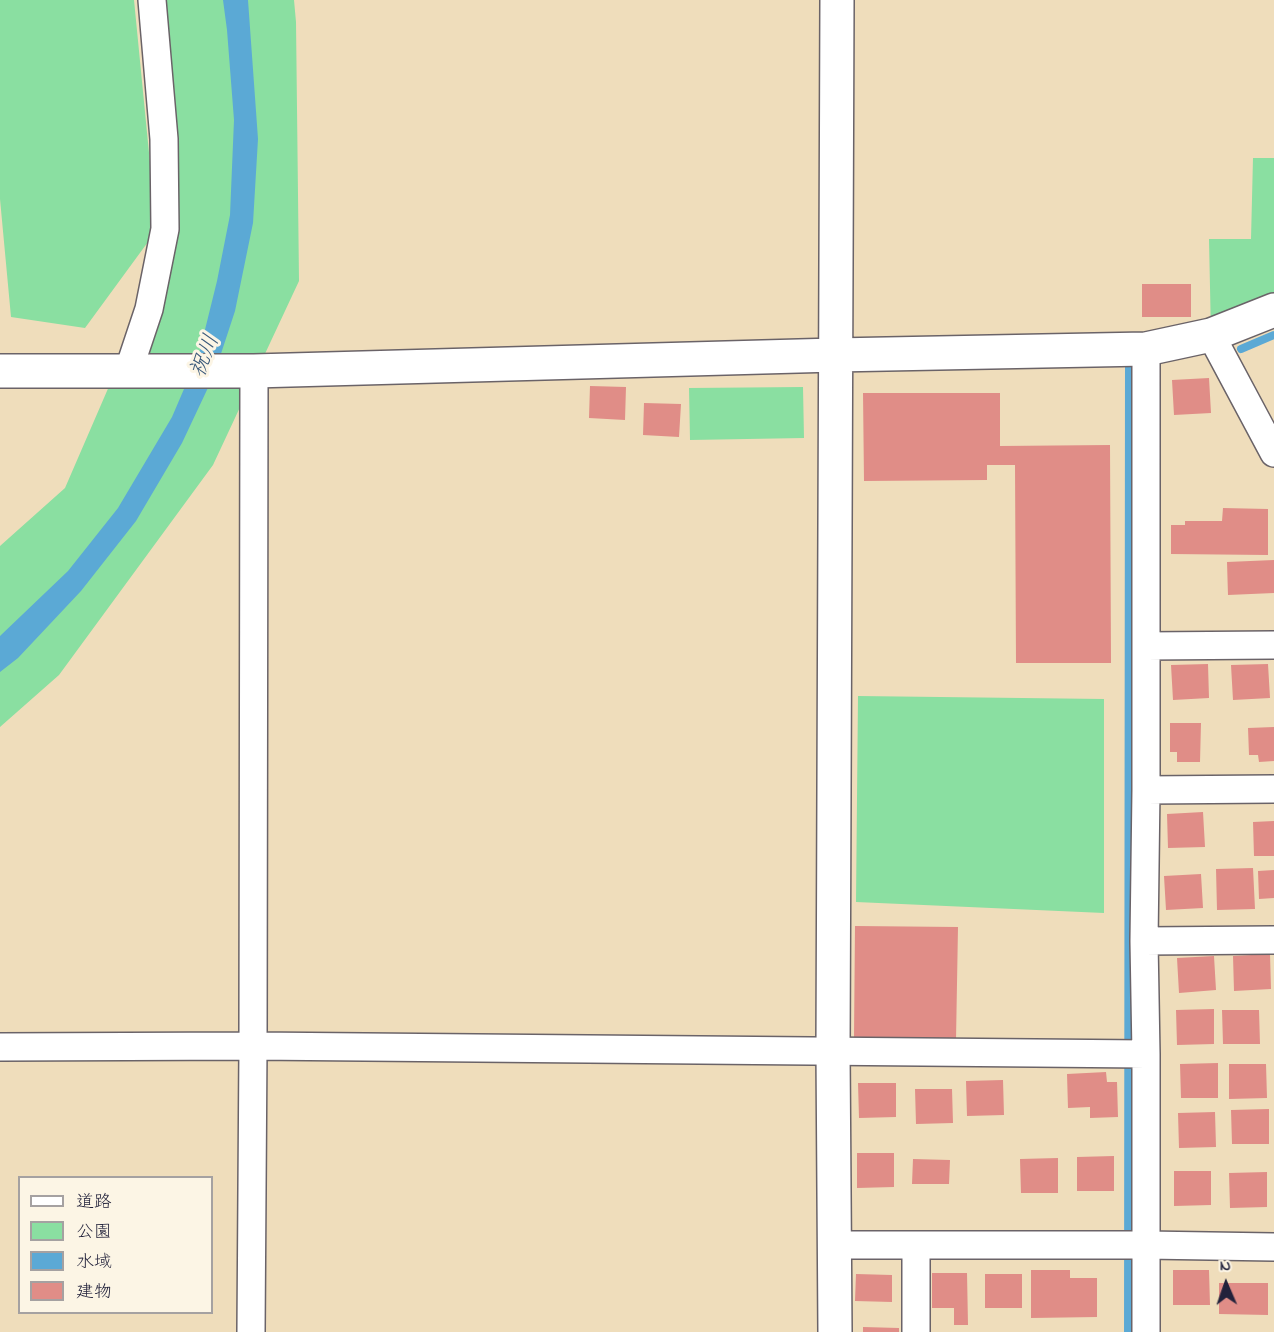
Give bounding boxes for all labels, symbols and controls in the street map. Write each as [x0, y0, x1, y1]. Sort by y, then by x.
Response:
water label: 祝川 [187, 332, 227, 382]
legend [18, 1176, 213, 1314]
text: 道路 [76, 1190, 112, 1216]
text: 公園 [76, 1220, 112, 1246]
text: 水域 [76, 1250, 112, 1276]
north arrow [1196, 1254, 1256, 1314]
text: N [1220, 1254, 1231, 1278]
text: 建物 [76, 1280, 112, 1306]

